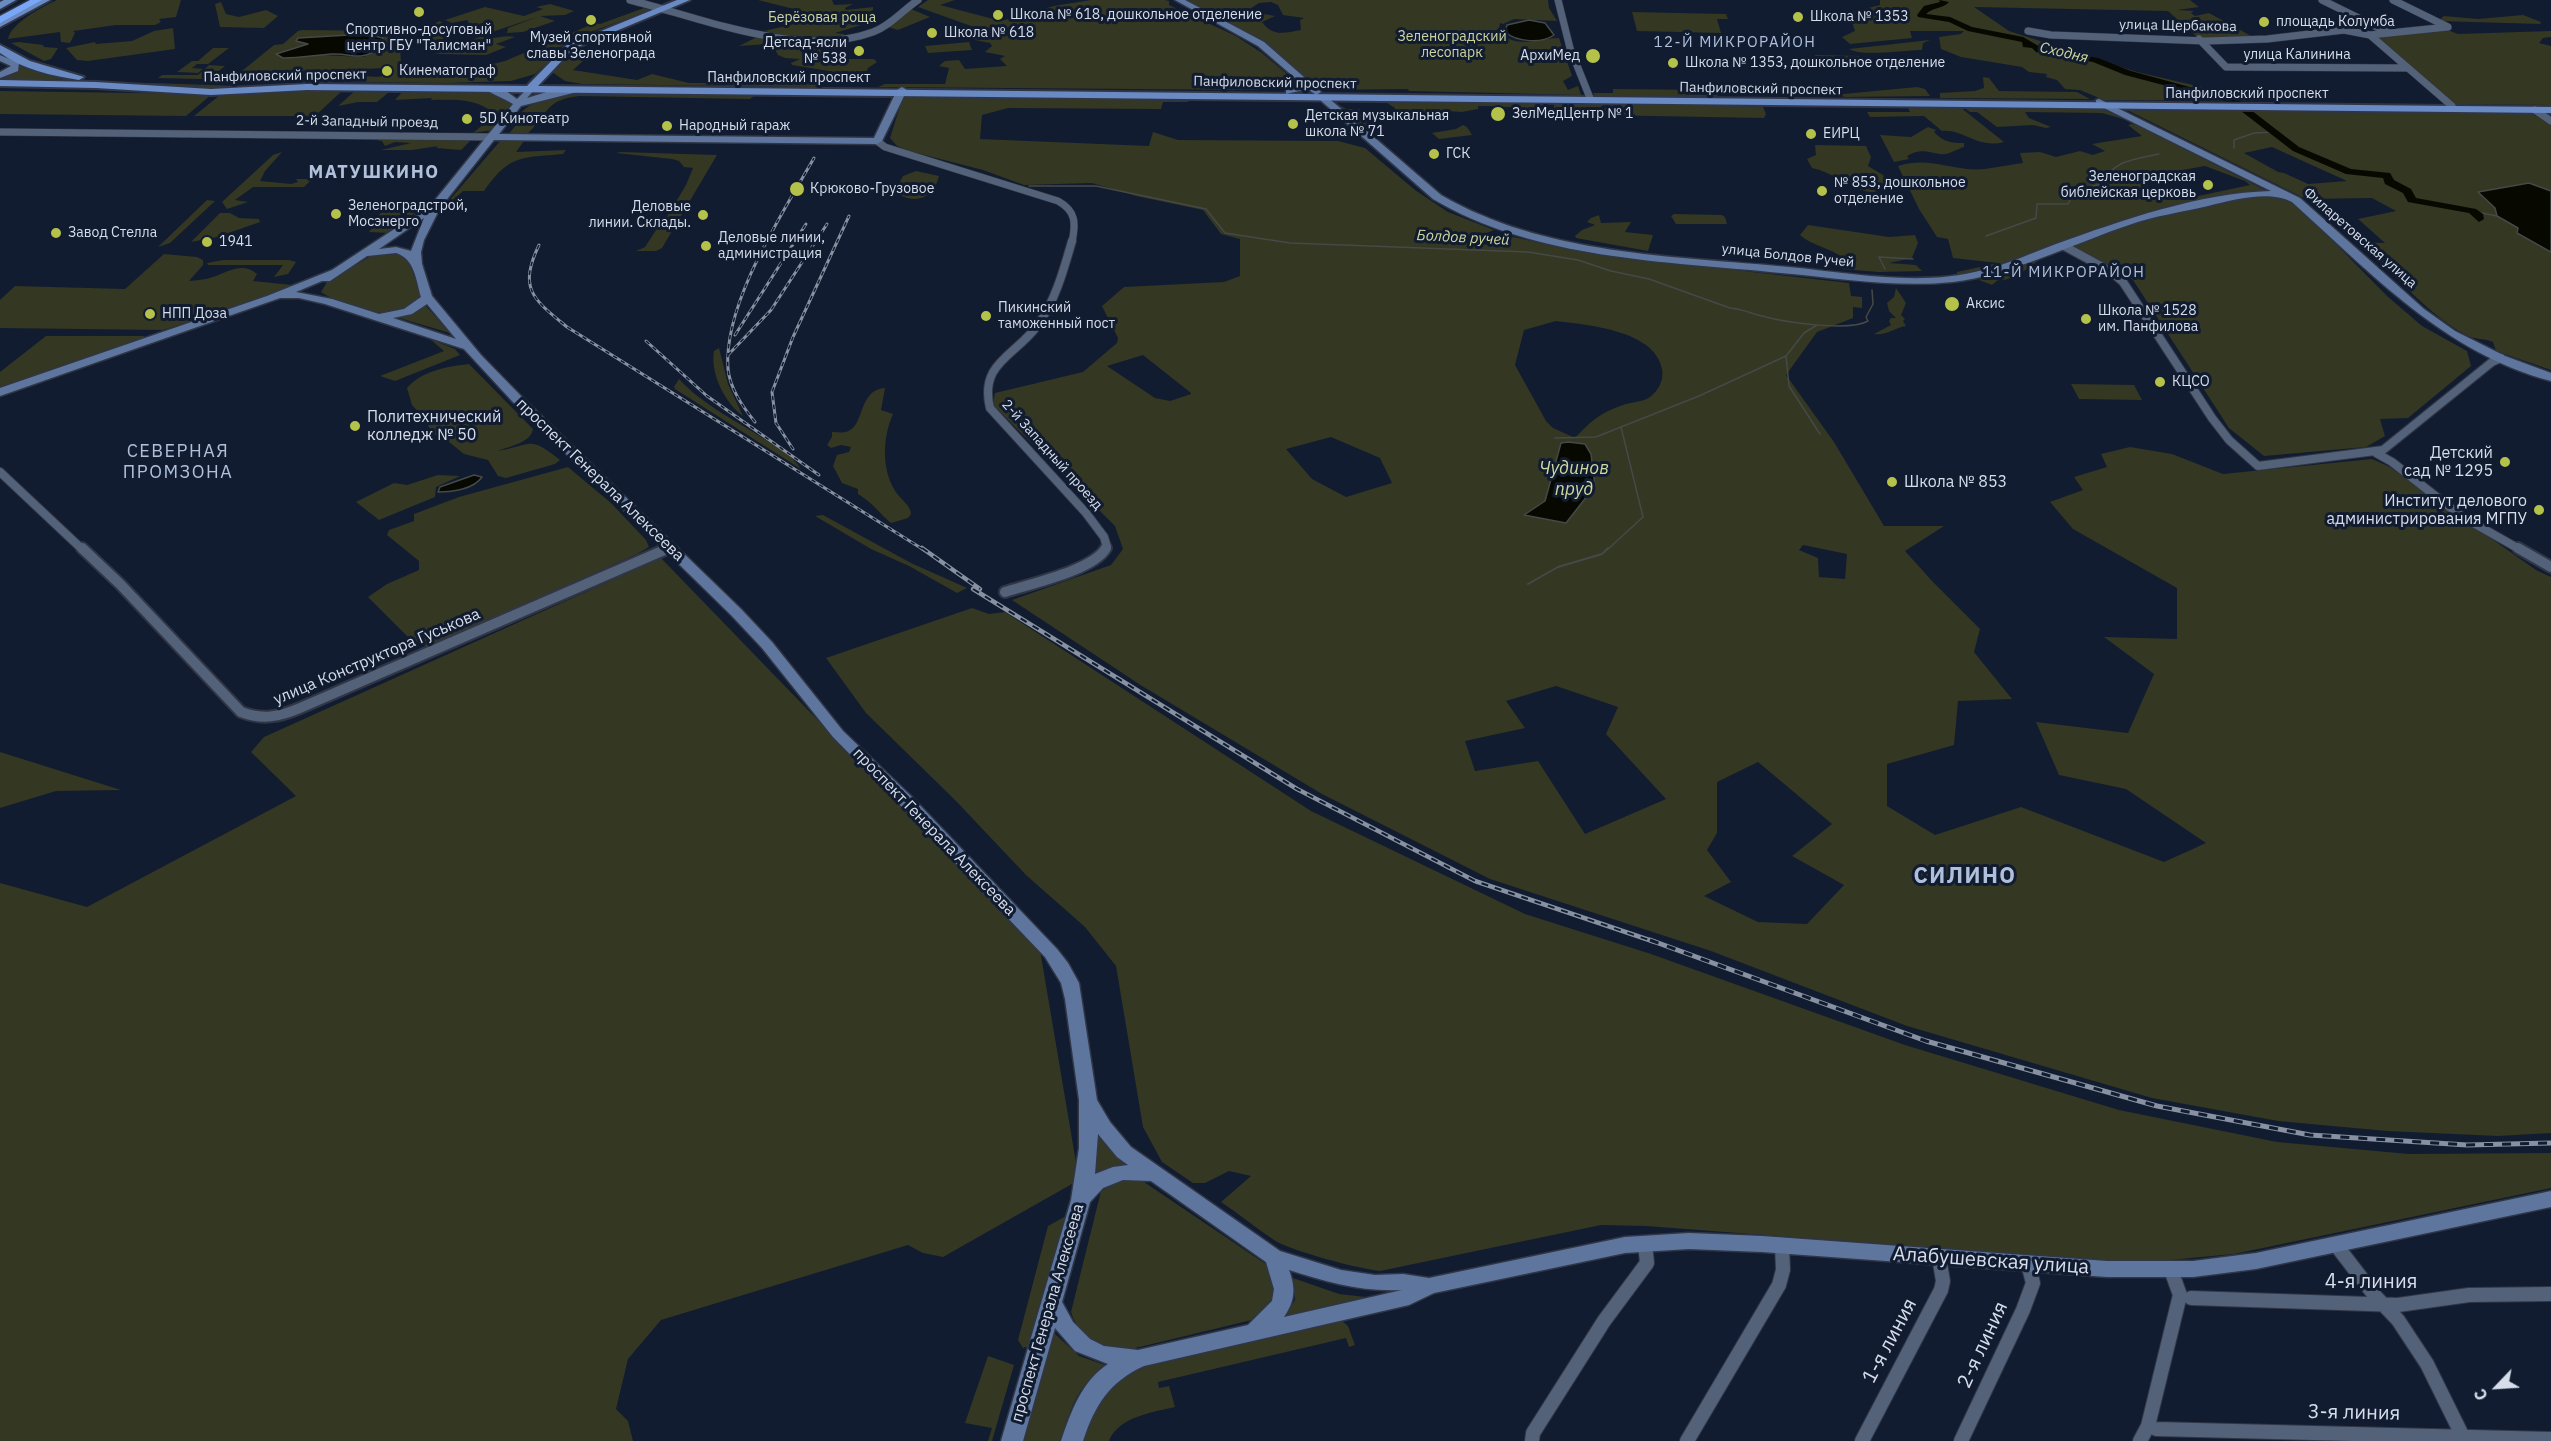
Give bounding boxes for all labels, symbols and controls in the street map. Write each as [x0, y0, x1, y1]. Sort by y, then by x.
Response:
marker: Спортивно-досуговый центр ГБУ "Талисман" [412, 5, 426, 19]
place label: Школа № 618, дошкольное отделение [1010, 7, 1262, 23]
marker: Школа № 618, дошкольное отделение [991, 8, 1005, 22]
place label: Школа № 1353 [1810, 9, 1909, 25]
park label: Берёзовая роща [768, 10, 876, 26]
marker: Школа № 1353 [1791, 10, 1805, 24]
marker: Музей спортивной славы Зеленограда [584, 13, 598, 27]
place label: площадь Колумба [2276, 14, 2395, 30]
marker: площадь Колумба [2257, 15, 2271, 29]
street label: улица Щербакова [2119, 17, 2237, 35]
place label: Спортивно-досуговый центр ГБУ "Талисман" [346, 22, 492, 54]
place label: Школа № 618 [944, 25, 1034, 41]
marker: Школа № 618 [925, 26, 939, 40]
park label: Зеленоградский лесопарк [1397, 29, 1507, 62]
place label: Музей спортивной славы Зеленограда [526, 30, 656, 62]
district label: 12-Й МИКРОРАЙОН [1654, 34, 1816, 52]
place label: Детсад-ясли № 538 [764, 35, 847, 68]
water label: Сходня [2038, 39, 2090, 67]
marker: Детсад-ясли № 538 [852, 44, 866, 58]
marker: АрхиМед [1584, 47, 1602, 65]
street label: улица Калинина [2243, 47, 2351, 63]
place label: АрхиМед [1520, 48, 1580, 64]
place label: Школа № 1353, дошкольное отделение [1685, 55, 1945, 71]
marker: Школа № 1353, дошкольное отделение [1666, 56, 1680, 70]
place label: Кинематограф [399, 63, 496, 79]
marker: Кинематограф [380, 64, 394, 78]
street label: Панфиловский проспект [203, 66, 367, 86]
street label: Панфиловский проспект [707, 70, 871, 86]
street label: Панфиловский проспект [1193, 73, 1357, 93]
street label: Панфиловский проспект [1679, 79, 1843, 99]
street label: Панфиловский проспект [2165, 86, 2329, 102]
marker: ЗелМедЦентр № 1 [1489, 105, 1507, 123]
place label: ЗелМедЦентр № 1 [1512, 106, 1633, 122]
place label: Детская музыкальная школа № 71 [1305, 108, 1449, 140]
place label: 5D Кинотеатр [479, 111, 569, 127]
street label: 2-й Западный проезд [296, 112, 438, 132]
marker: 5D Кинотеатр [460, 112, 474, 126]
marker: Детская музыкальная школа № 71 [1286, 117, 1300, 131]
place label: Народный гараж [679, 118, 790, 134]
marker: Народный гараж [660, 119, 674, 133]
place label: ЕИРЦ [1823, 126, 1860, 142]
marker: ЕИРЦ [1804, 127, 1818, 141]
place label: ГСК [1446, 146, 1470, 162]
marker: ГСК [1427, 147, 1441, 161]
district label: МАТУШКИНО [308, 162, 440, 184]
place label: Зеленоградская библейская церковь [2061, 169, 2196, 202]
place label: № 853, дошкольное отделение [1834, 175, 1966, 208]
marker: Зеленоградская библейская церковь [2201, 178, 2215, 192]
marker: Крюково-Грузовое [788, 180, 806, 198]
place label: Крюково-Грузовое [810, 181, 934, 197]
marker: № 853, дошкольное отделение [1815, 184, 1829, 198]
street label: Филаретовская улица [2300, 184, 2420, 292]
place label: Зеленоградстрой, Мосэнерго [348, 198, 468, 231]
place label: Деловые линии. Склады. [589, 199, 691, 232]
marker: Зеленоградстрой, Мосэнерго [329, 207, 343, 221]
marker: Деловые линии. Склады. [696, 208, 710, 222]
place label: Завод Стелла [68, 225, 157, 241]
marker: Завод Стелла [49, 226, 63, 240]
water label: Болдов ручей [1416, 227, 1510, 249]
place label: Деловые линии, администрация [718, 230, 825, 262]
place label: 1941 [219, 234, 253, 250]
marker: 1941 [200, 235, 214, 249]
marker: Деловые линии, администрация [699, 239, 713, 253]
street label: улица Болдов Ручей [1721, 241, 1855, 271]
district label: 11-Й МИКРОРАЙОН [1983, 264, 2145, 282]
marker: Аксис [1943, 295, 1961, 313]
place label: Аксис [1966, 296, 2005, 312]
place label: Пикинский таможенный пост [998, 300, 1115, 332]
place label: Школа № 1528 им. Панфилова [2098, 303, 2198, 336]
place label: НПП Доза [162, 306, 227, 322]
marker: НПП Доза [143, 307, 157, 321]
marker: Пикинский таможенный пост [979, 309, 993, 323]
marker: Школа № 1528 им. Панфилова [2079, 312, 2093, 326]
place label: КЦСО [2172, 374, 2210, 390]
marker: КЦСО [2153, 375, 2167, 389]
street label: проспект Генерала Алексеева [512, 395, 688, 565]
street label: 2-й Западный проезд [998, 396, 1106, 514]
place label: Политехнический колледж № 50 [367, 407, 501, 445]
marker: Политехнический колледж № 50 [348, 419, 362, 433]
district label: СЕВЕРНАЯ ПРОМЗОНА [123, 441, 233, 484]
place label: Детский сад № 1295 [2404, 443, 2493, 481]
marker: Детский сад № 1295 [2498, 455, 2512, 469]
water label: Чудинов пруд [1539, 458, 1609, 500]
place label: Школа № 853 [1904, 472, 2007, 492]
marker: Школа № 853 [1885, 475, 1899, 489]
place label: Институт делового администрирования МГПУ [2326, 491, 2527, 529]
marker: Институт делового администрирования МГПУ [2532, 503, 2546, 517]
street label: улица Конструктора Гуськова [271, 605, 483, 709]
street label: проспект Генерала Алексеева [849, 744, 1019, 920]
district label: СИЛИНО [1913, 864, 2017, 890]
street label: проспект Генерала Алексеева [1008, 1202, 1088, 1424]
street label: Алабушевская улица [1892, 1242, 2090, 1280]
street label: 4-я линия [2325, 1270, 2417, 1294]
street label: 1-я линия [1858, 1294, 1922, 1388]
street label: 2-я линия [1953, 1298, 2013, 1392]
north arrow [2467, 1357, 2527, 1417]
text: С [2469, 1386, 2492, 1404]
street label: 3-я линия [2307, 1400, 2401, 1426]

